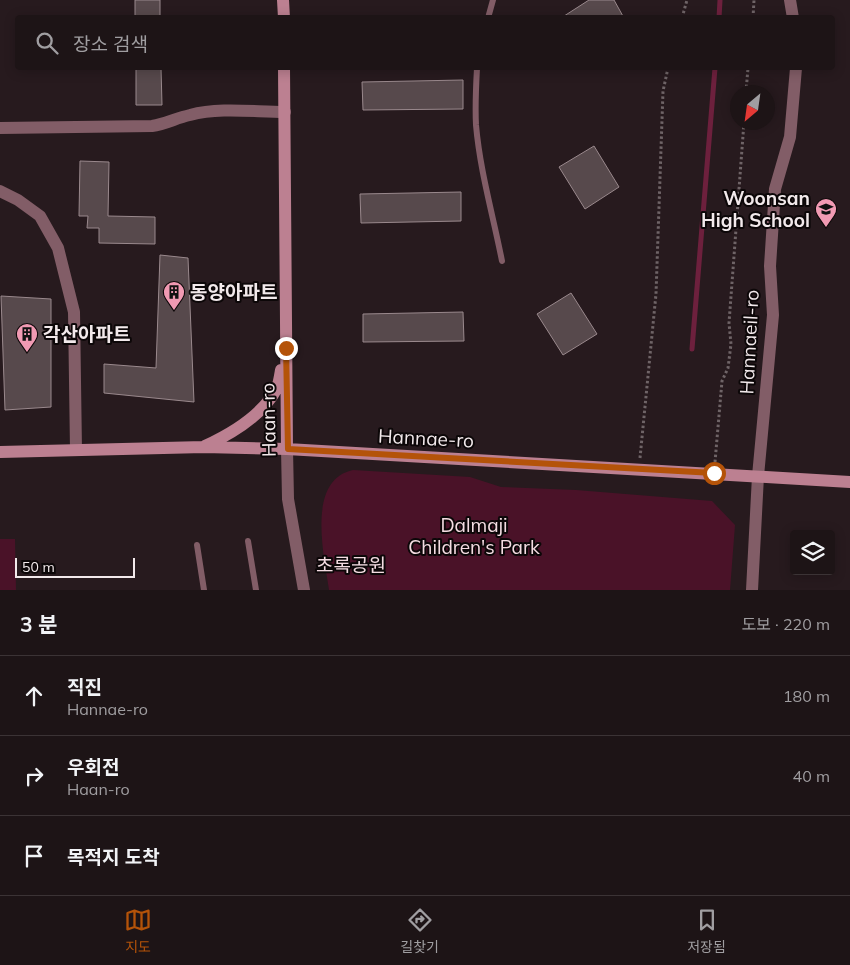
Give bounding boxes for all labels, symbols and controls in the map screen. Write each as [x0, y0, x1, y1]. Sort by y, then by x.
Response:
search box [15, 15, 835, 70]
icon: search [33, 29, 61, 57]
text: 장소 검색 [73, 32, 148, 56]
north arrow [730, 85, 775, 130]
place label: Woonsan High School [701, 186, 810, 232]
school or university icon: Woonsan High School [814, 197, 838, 228]
building icon: 동양아파트 [162, 280, 186, 311]
place label: 동양아파트 [190, 280, 277, 304]
street label: Hannaeil-ro [734, 289, 764, 395]
building icon: 각산아파트 [15, 322, 39, 353]
place label: 각산아파트 [43, 322, 130, 346]
route end [275, 337, 298, 360]
street label: Haan-ro [255, 383, 281, 457]
street label: Hannae-ro [377, 424, 475, 452]
route start [703, 462, 726, 485]
park label: Dalmaji Children's Park [408, 513, 540, 559]
map controls [790, 530, 835, 575]
button: layers [790, 530, 835, 575]
park label: 초록공원 [316, 553, 386, 577]
scale bar [15, 555, 135, 578]
text: 50 m [22, 558, 55, 576]
text: 3 분 [20, 611, 58, 637]
text: 도보 · 220 m [741, 614, 830, 634]
text: 직진 [67, 675, 102, 699]
icon: ahead [20, 682, 48, 710]
text: 180 m [783, 686, 830, 706]
text: Hannae-ro [67, 699, 148, 719]
text: 우회전 [67, 755, 119, 779]
icon: right [20, 762, 48, 790]
text: 40 m [793, 766, 830, 786]
text: Haan-ro [67, 779, 130, 799]
icon: arrive [20, 842, 48, 870]
text: 목적지 도착 [67, 845, 160, 869]
tab: 지도 [124, 906, 152, 956]
tab: 길찾기 [400, 906, 439, 956]
tab: 저장됨 [687, 906, 726, 956]

